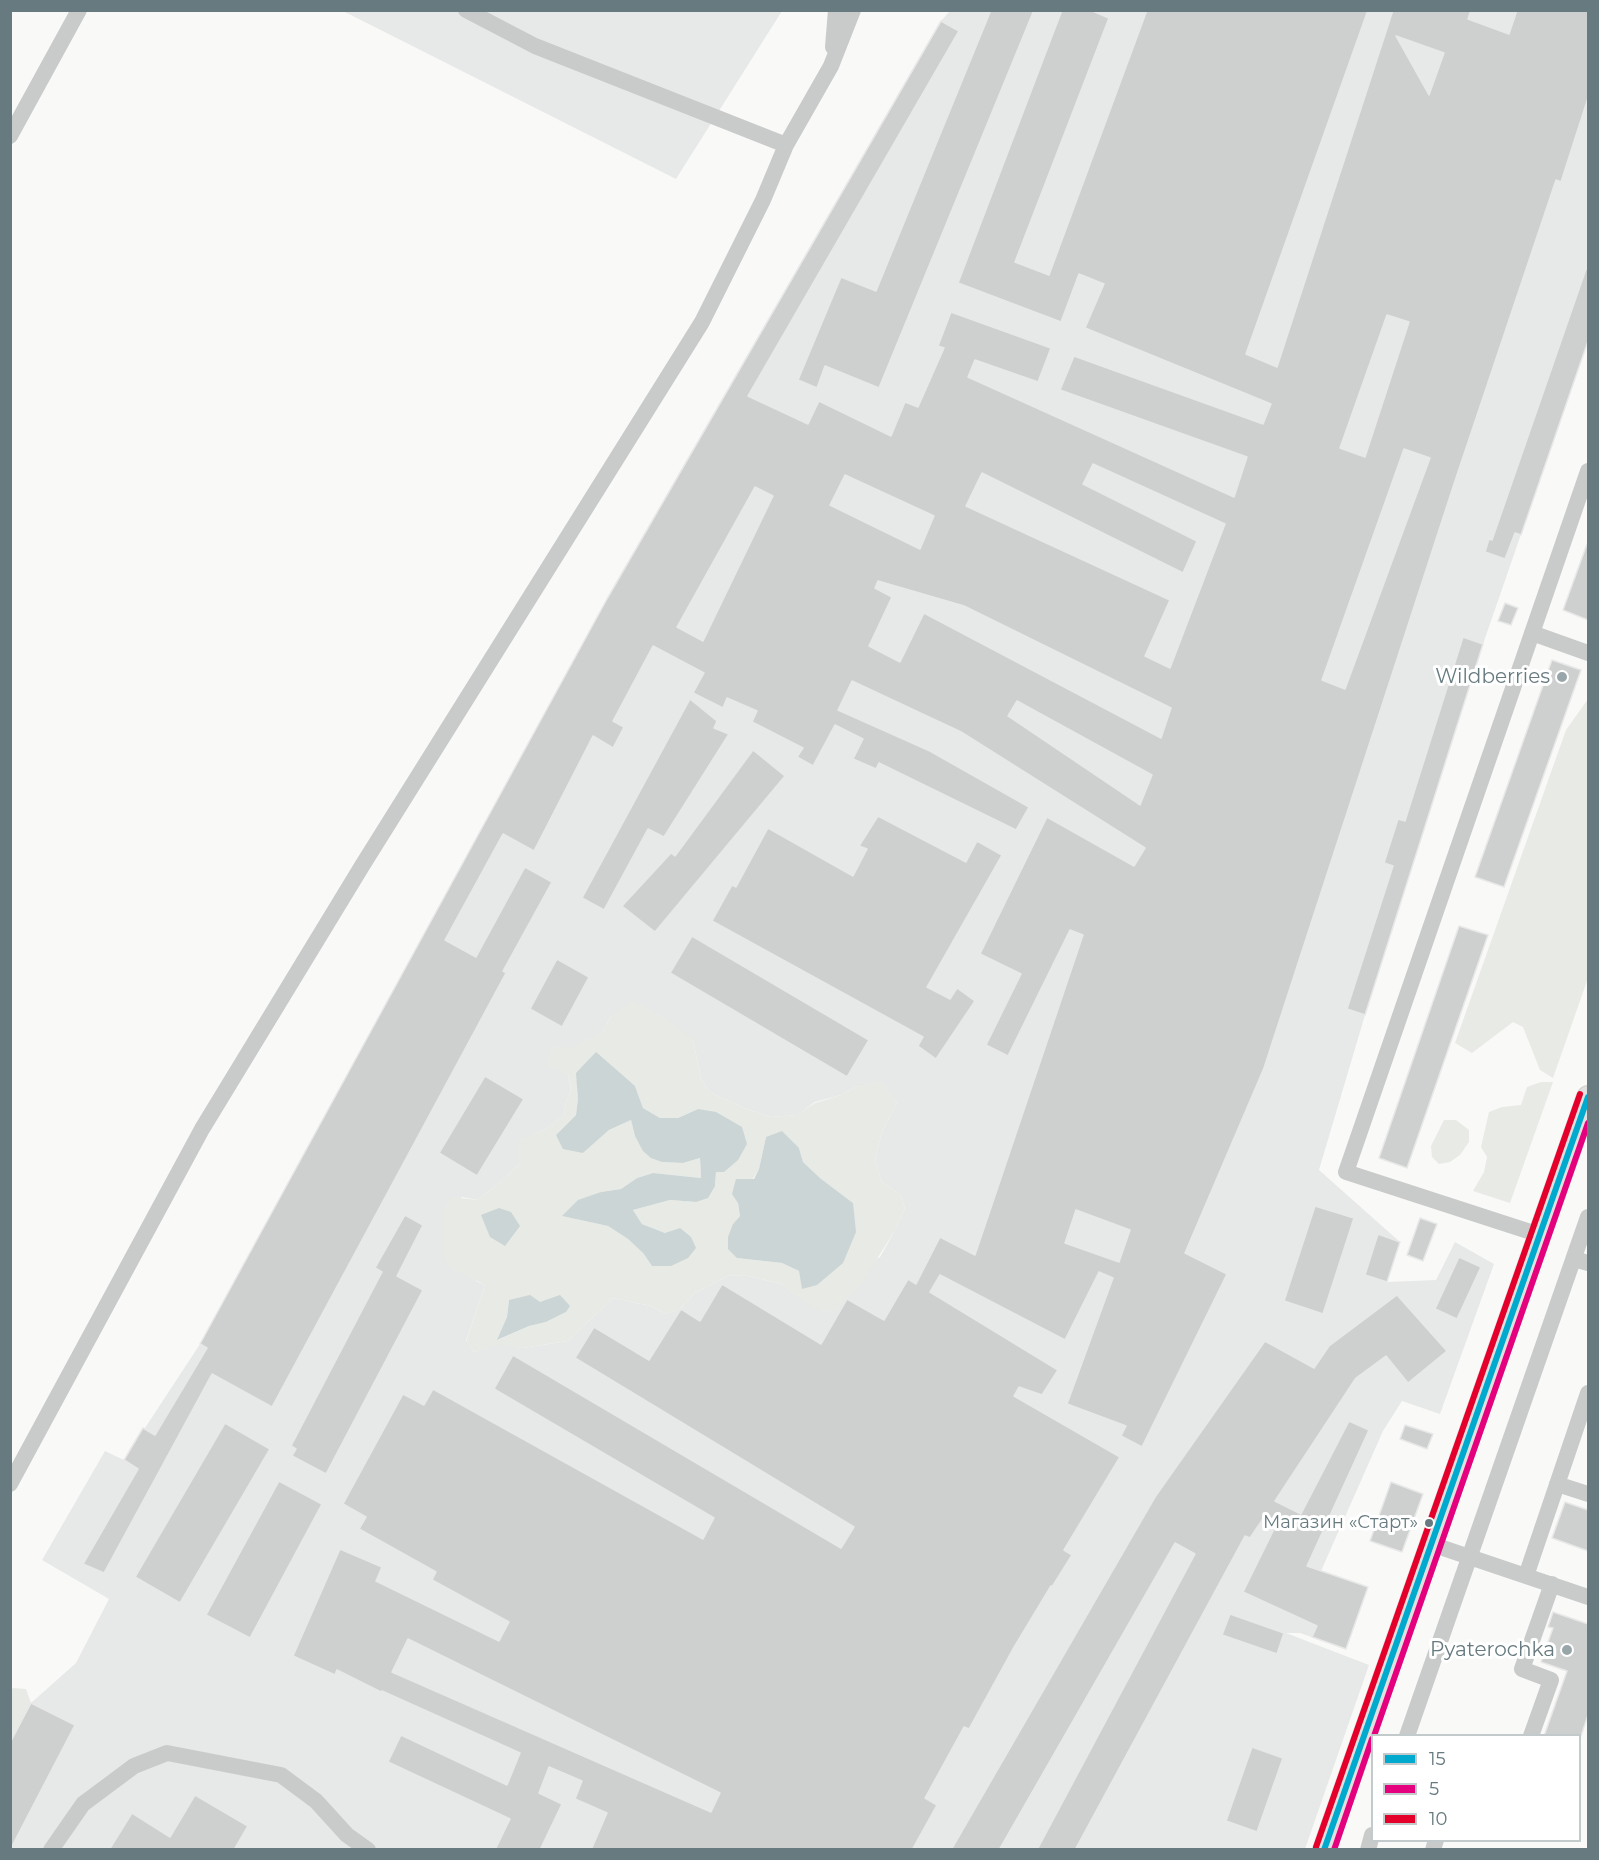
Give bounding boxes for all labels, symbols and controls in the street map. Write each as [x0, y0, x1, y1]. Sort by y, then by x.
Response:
place label: Wildberries [1435, 665, 1550, 689]
marker: Wildberries [1555, 670, 1569, 684]
place label: Магазин «Старт» [1263, 1512, 1418, 1534]
marker: Магазин «Старт» [1423, 1517, 1435, 1529]
place label: Pyaterochka [1430, 1638, 1555, 1662]
marker: Pyaterochka [1560, 1643, 1574, 1657]
legend [1371, 1734, 1581, 1842]
text: 15 [1429, 1748, 1446, 1770]
text: 5 [1429, 1778, 1439, 1800]
text: 10 [1429, 1808, 1447, 1830]

